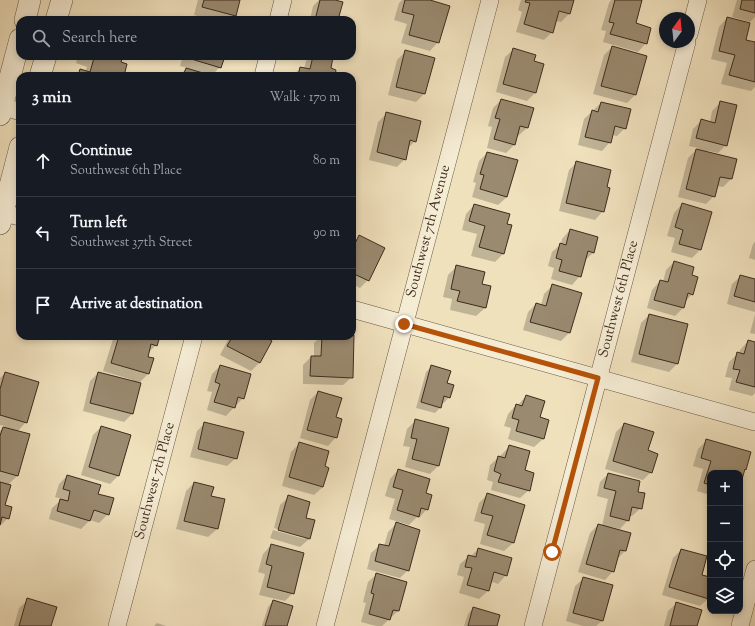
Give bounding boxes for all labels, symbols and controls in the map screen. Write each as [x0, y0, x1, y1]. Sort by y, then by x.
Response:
north arrow [659, 12, 695, 48]
search box [16, 16, 356, 60]
icon: search [30, 27, 52, 49]
text: Search here [62, 28, 137, 49]
text: 3 min [32, 86, 71, 110]
text: Walk · 170 m [270, 89, 340, 107]
text: Continue [70, 141, 132, 162]
icon: ahead [32, 150, 54, 172]
text: 80 m [313, 152, 340, 170]
text: Southwest 6th Place [70, 162, 182, 180]
street label: Southwest 7th Avenue [402, 163, 456, 300]
text: Turn left [70, 213, 127, 234]
icon: left [32, 222, 54, 244]
text: 90 m [313, 224, 340, 242]
text: Southwest 37th Street [70, 234, 192, 252]
street label: Southwest 6th Place [594, 238, 644, 360]
icon: arrive [32, 294, 54, 316]
text: Arrive at destination [70, 294, 203, 315]
route end [395, 315, 413, 333]
street label: Southwest 7th Place [130, 420, 181, 542]
map controls [707, 470, 743, 614]
button: + [707, 470, 743, 506]
button: − [707, 506, 743, 542]
button: locate [707, 542, 743, 578]
route start [543, 543, 561, 561]
button: layers [707, 578, 743, 614]

